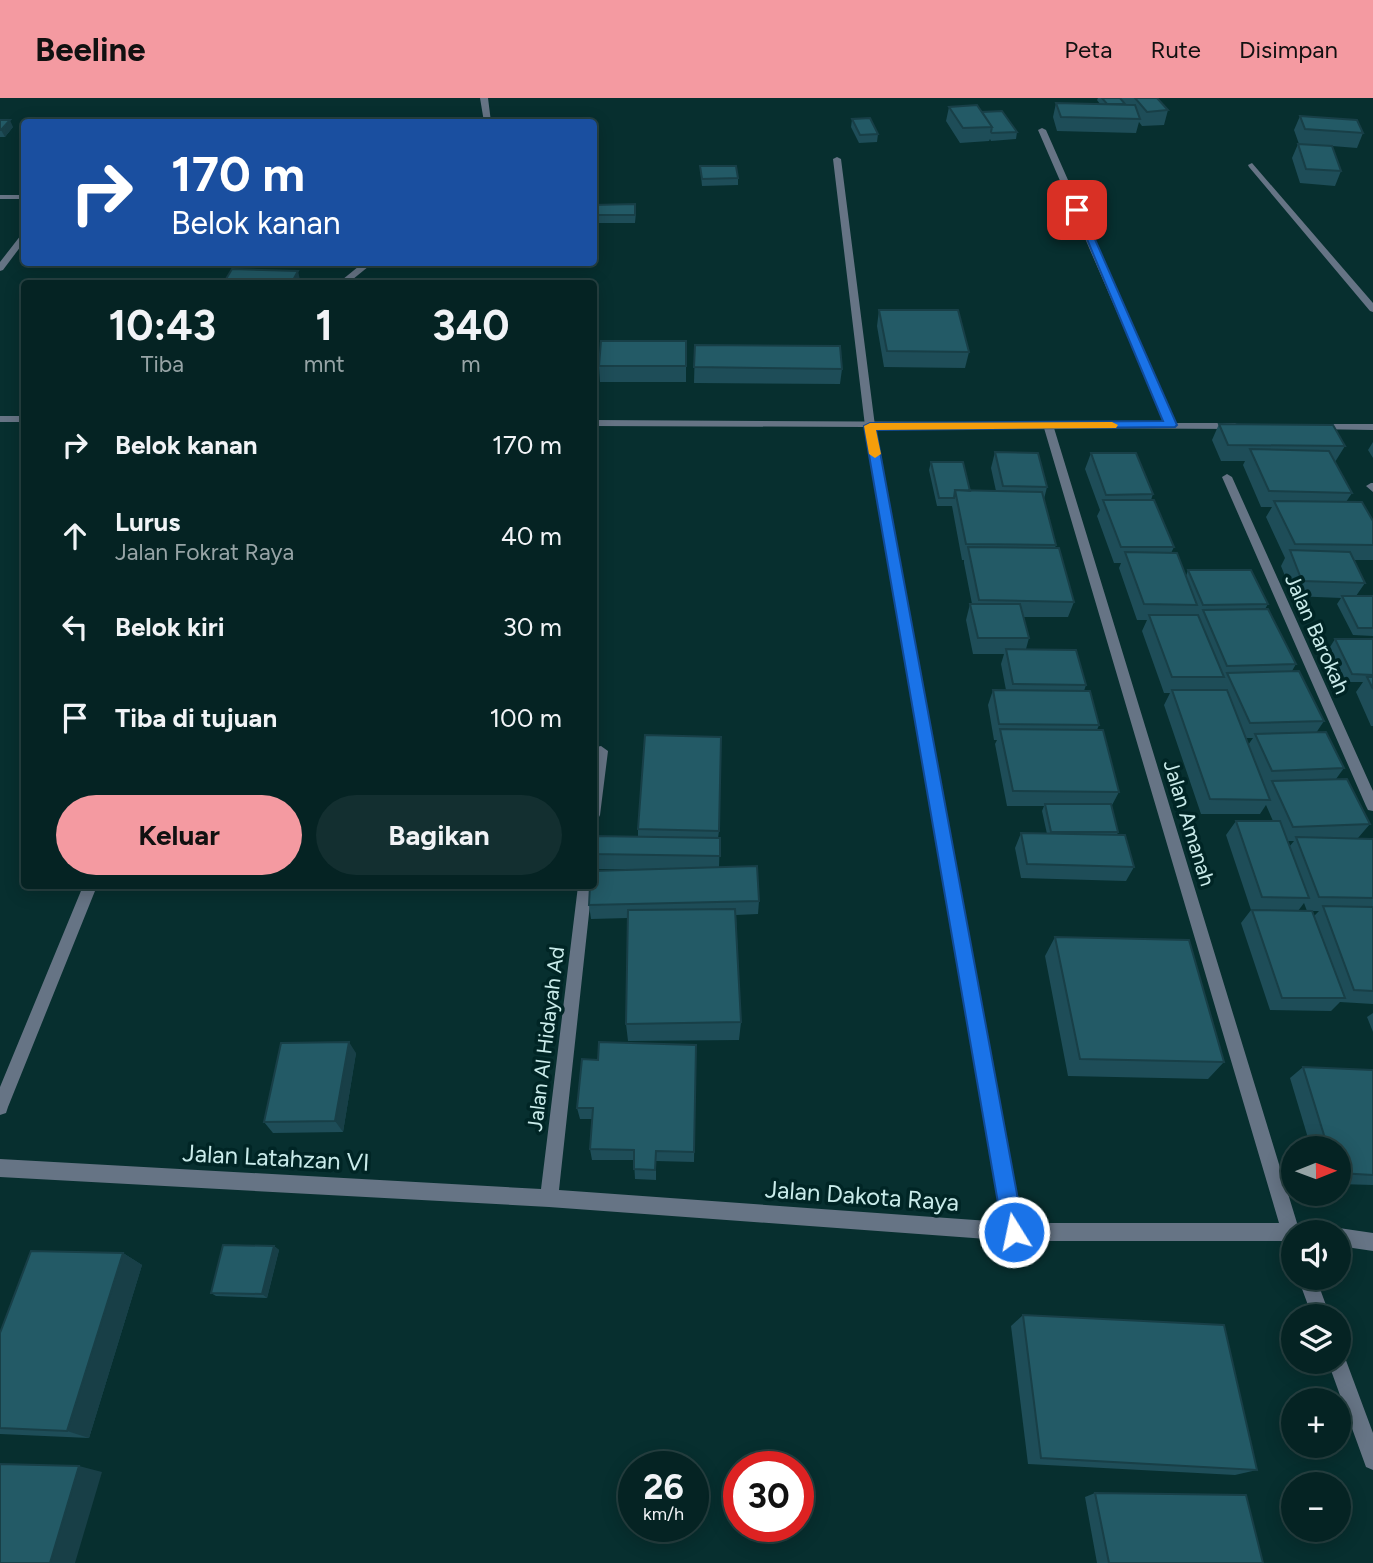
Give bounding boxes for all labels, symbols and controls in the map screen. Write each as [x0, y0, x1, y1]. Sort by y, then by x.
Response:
text: Beeline [35, 30, 146, 69]
text: Peta [1064, 35, 1112, 64]
text: Rute [1150, 35, 1201, 64]
text: Disimpan [1239, 35, 1338, 64]
text: 170 m [171, 144, 305, 203]
icon: right [56, 147, 147, 238]
pin [1047, 180, 1107, 240]
icon: arrive [1058, 191, 1096, 229]
text: Belok kanan [171, 204, 341, 242]
text: 10:43 [109, 300, 216, 351]
text: 1 [315, 300, 333, 351]
text: 340 [432, 300, 509, 351]
text: Tiba [141, 350, 184, 378]
text: mnt [304, 350, 345, 378]
text: m [461, 350, 481, 378]
icon: right [56, 426, 94, 464]
text: Belok kanan [115, 429, 258, 461]
text: 170 m [492, 429, 562, 461]
text: Lurus [115, 506, 180, 538]
icon: ahead [56, 517, 94, 555]
text: 40 m [501, 520, 562, 552]
text: Jalan Fokrat Raya [115, 538, 294, 566]
street label: Jalan Barokah [1280, 570, 1355, 698]
icon: left [56, 608, 94, 646]
text: Belok kiri [115, 611, 224, 643]
text: 30 m [503, 611, 562, 643]
icon: arrive [56, 699, 94, 737]
text: Tiba di tujuan [115, 702, 277, 734]
text: 100 m [489, 702, 562, 734]
street label: Jalan Amanah [1158, 757, 1221, 889]
button: Keluar [56, 795, 302, 875]
button: Bagikan [316, 795, 562, 875]
street label: Jalan Al Hidayah Ad [522, 945, 569, 1133]
north arrow [1281, 1136, 1351, 1206]
map controls [1281, 1136, 1351, 1542]
street label: Jalan Latahzan VI [182, 1138, 370, 1177]
street label: Jalan Dakota Raya [764, 1174, 960, 1217]
position arrow [977, 1195, 1051, 1269]
button: sound [1281, 1220, 1351, 1290]
button: layers [1281, 1304, 1351, 1374]
button: + [1281, 1388, 1351, 1458]
speed limit sign: 30 [723, 1451, 814, 1542]
text: 26 [643, 1466, 684, 1508]
button: − [1281, 1472, 1351, 1542]
text: km/h [643, 1503, 684, 1525]

